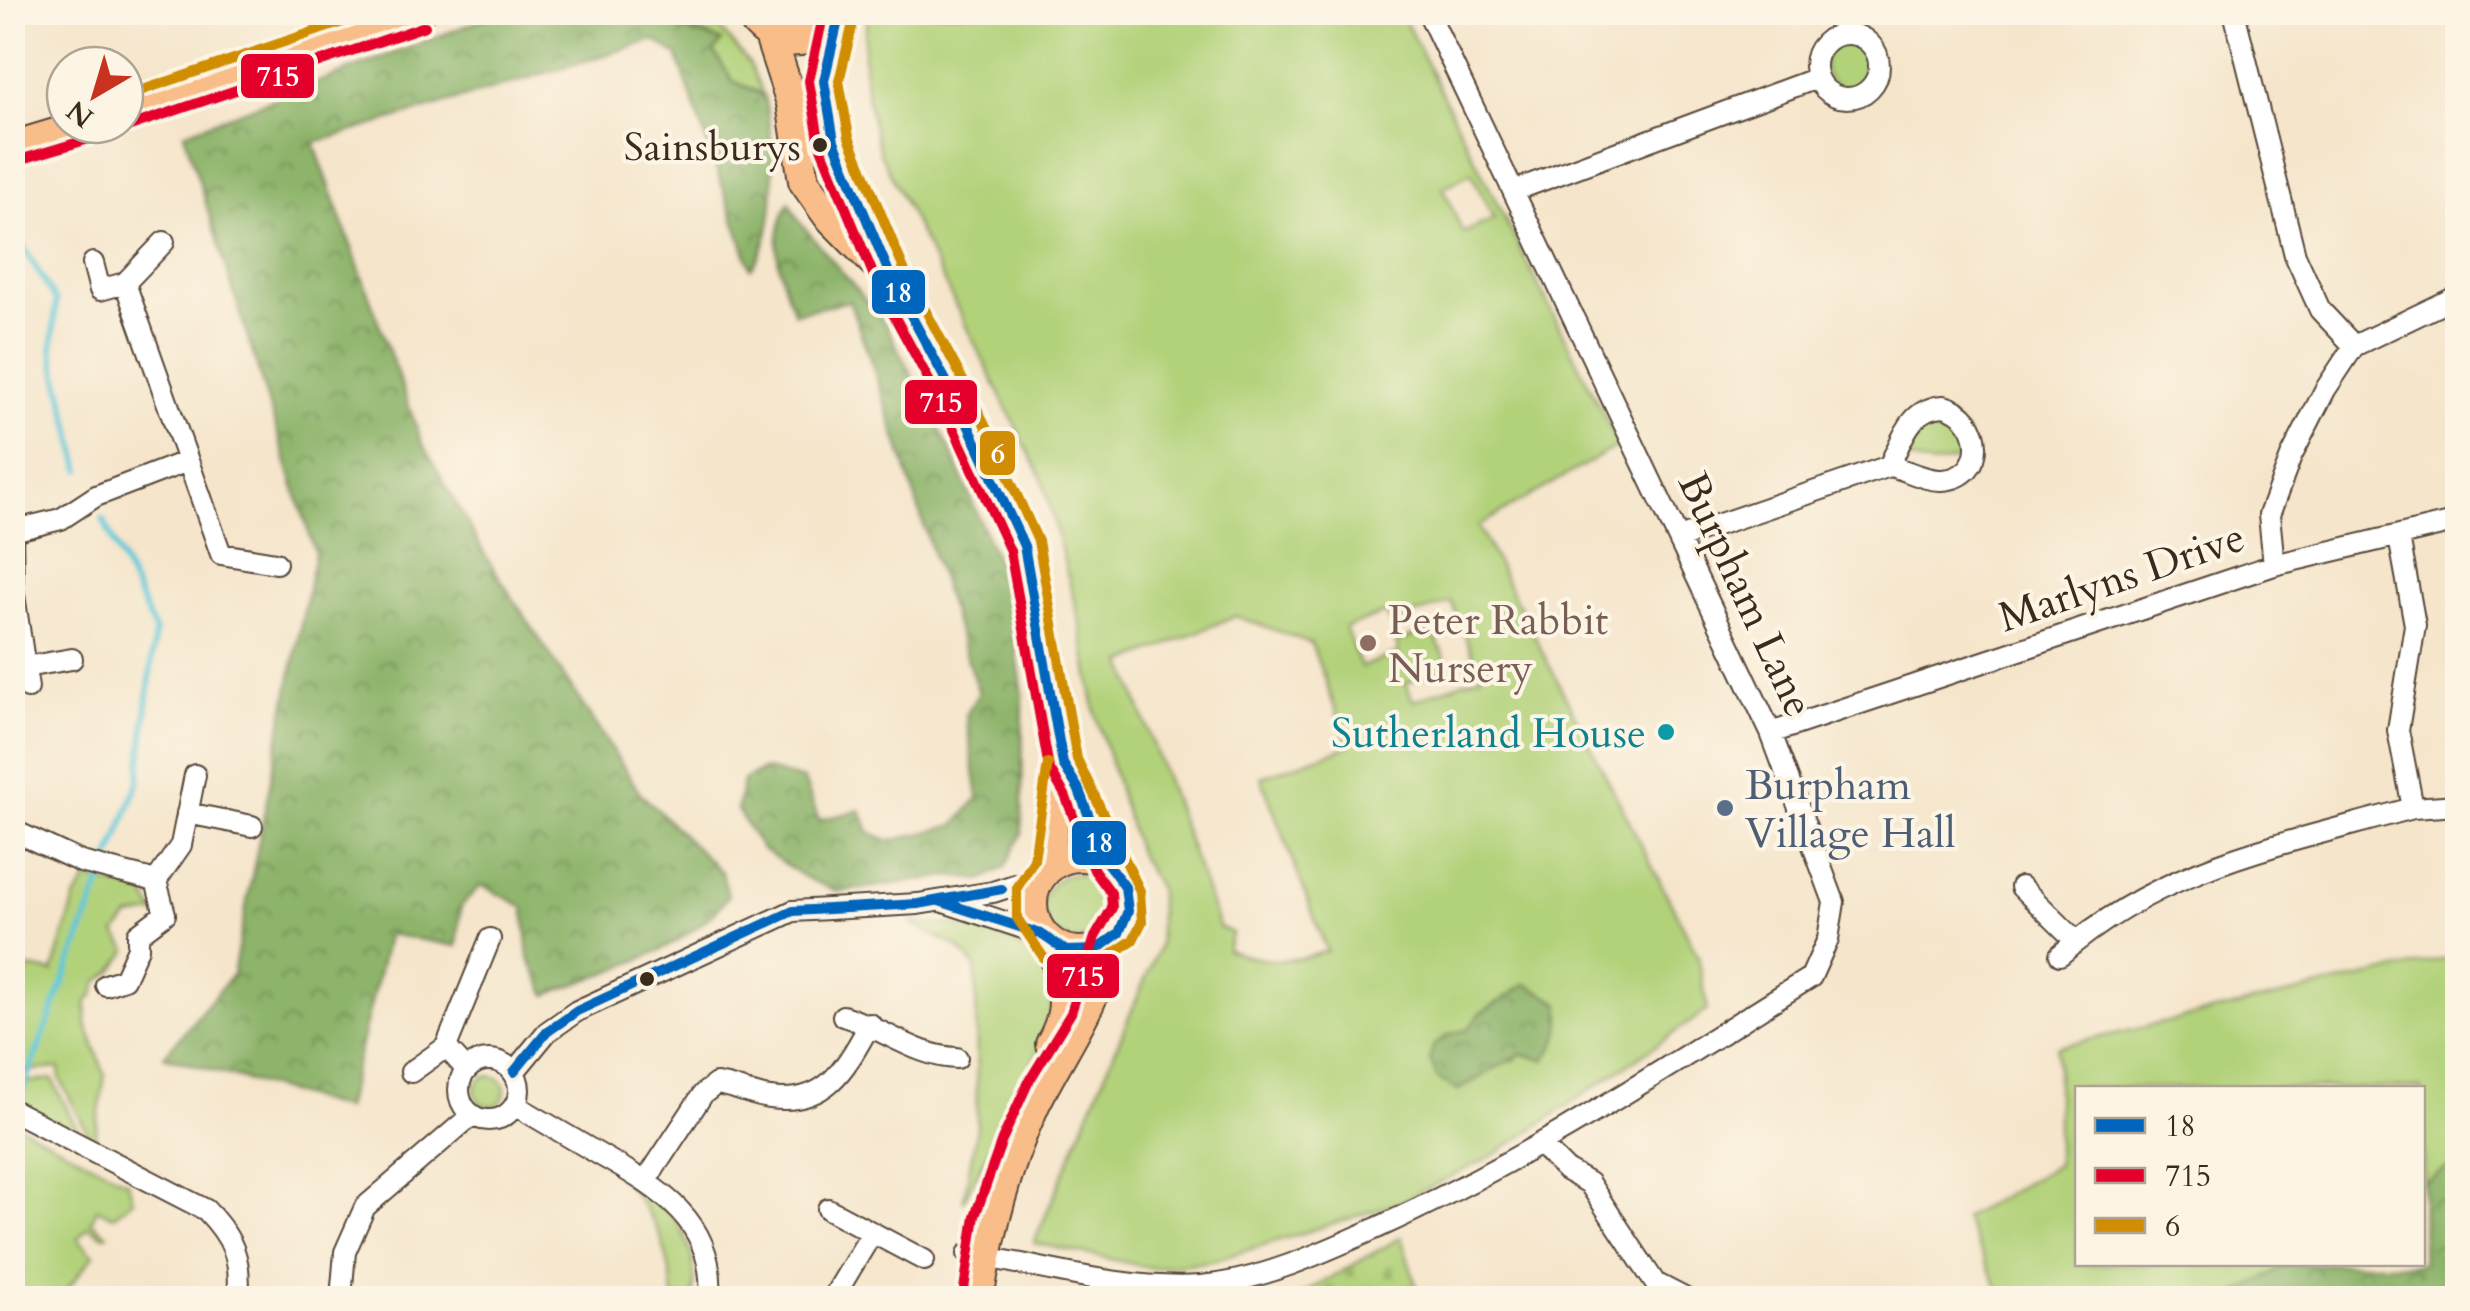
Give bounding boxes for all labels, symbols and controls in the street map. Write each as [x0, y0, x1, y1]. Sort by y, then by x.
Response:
north arrow [45, 45, 145, 145]
line badge: 715 [239, 52, 316, 100]
text: 715 [256, 58, 300, 96]
text: N [59, 91, 101, 136]
place label: Sainsburys [624, 120, 801, 175]
marker: Sainsburys [810, 135, 830, 155]
line badge: 18 [870, 268, 927, 316]
text: 18 [884, 274, 912, 312]
line badge: 715 [903, 378, 979, 426]
text: 715 [919, 384, 963, 422]
line badge: 6 [978, 429, 1017, 477]
text: 6 [991, 435, 1005, 473]
street label: Burpham Lane [1664, 463, 1827, 726]
street label: Marlyns Drive [1991, 509, 2252, 646]
place label: Peter Rabbit Nursery [1388, 592, 1608, 697]
marker: Peter Rabbit Nursery [1357, 632, 1379, 654]
place label: Sutherland House [1331, 705, 1646, 762]
marker: Sutherland House [1655, 721, 1677, 743]
place label: Burpham Village Hall [1745, 757, 1956, 862]
marker: Burpham Village Hall [1714, 797, 1736, 819]
line badge: 18 [1070, 819, 1128, 867]
text: 18 [1085, 824, 1113, 862]
line badge: 715 [1045, 952, 1121, 1000]
text: 715 [1061, 958, 1105, 996]
unlabelled marker [637, 969, 657, 989]
legend [2075, 1086, 2425, 1266]
text: 18 [2165, 1106, 2196, 1147]
text: 715 [2165, 1156, 2211, 1197]
text: 6 [2165, 1206, 2180, 1247]

